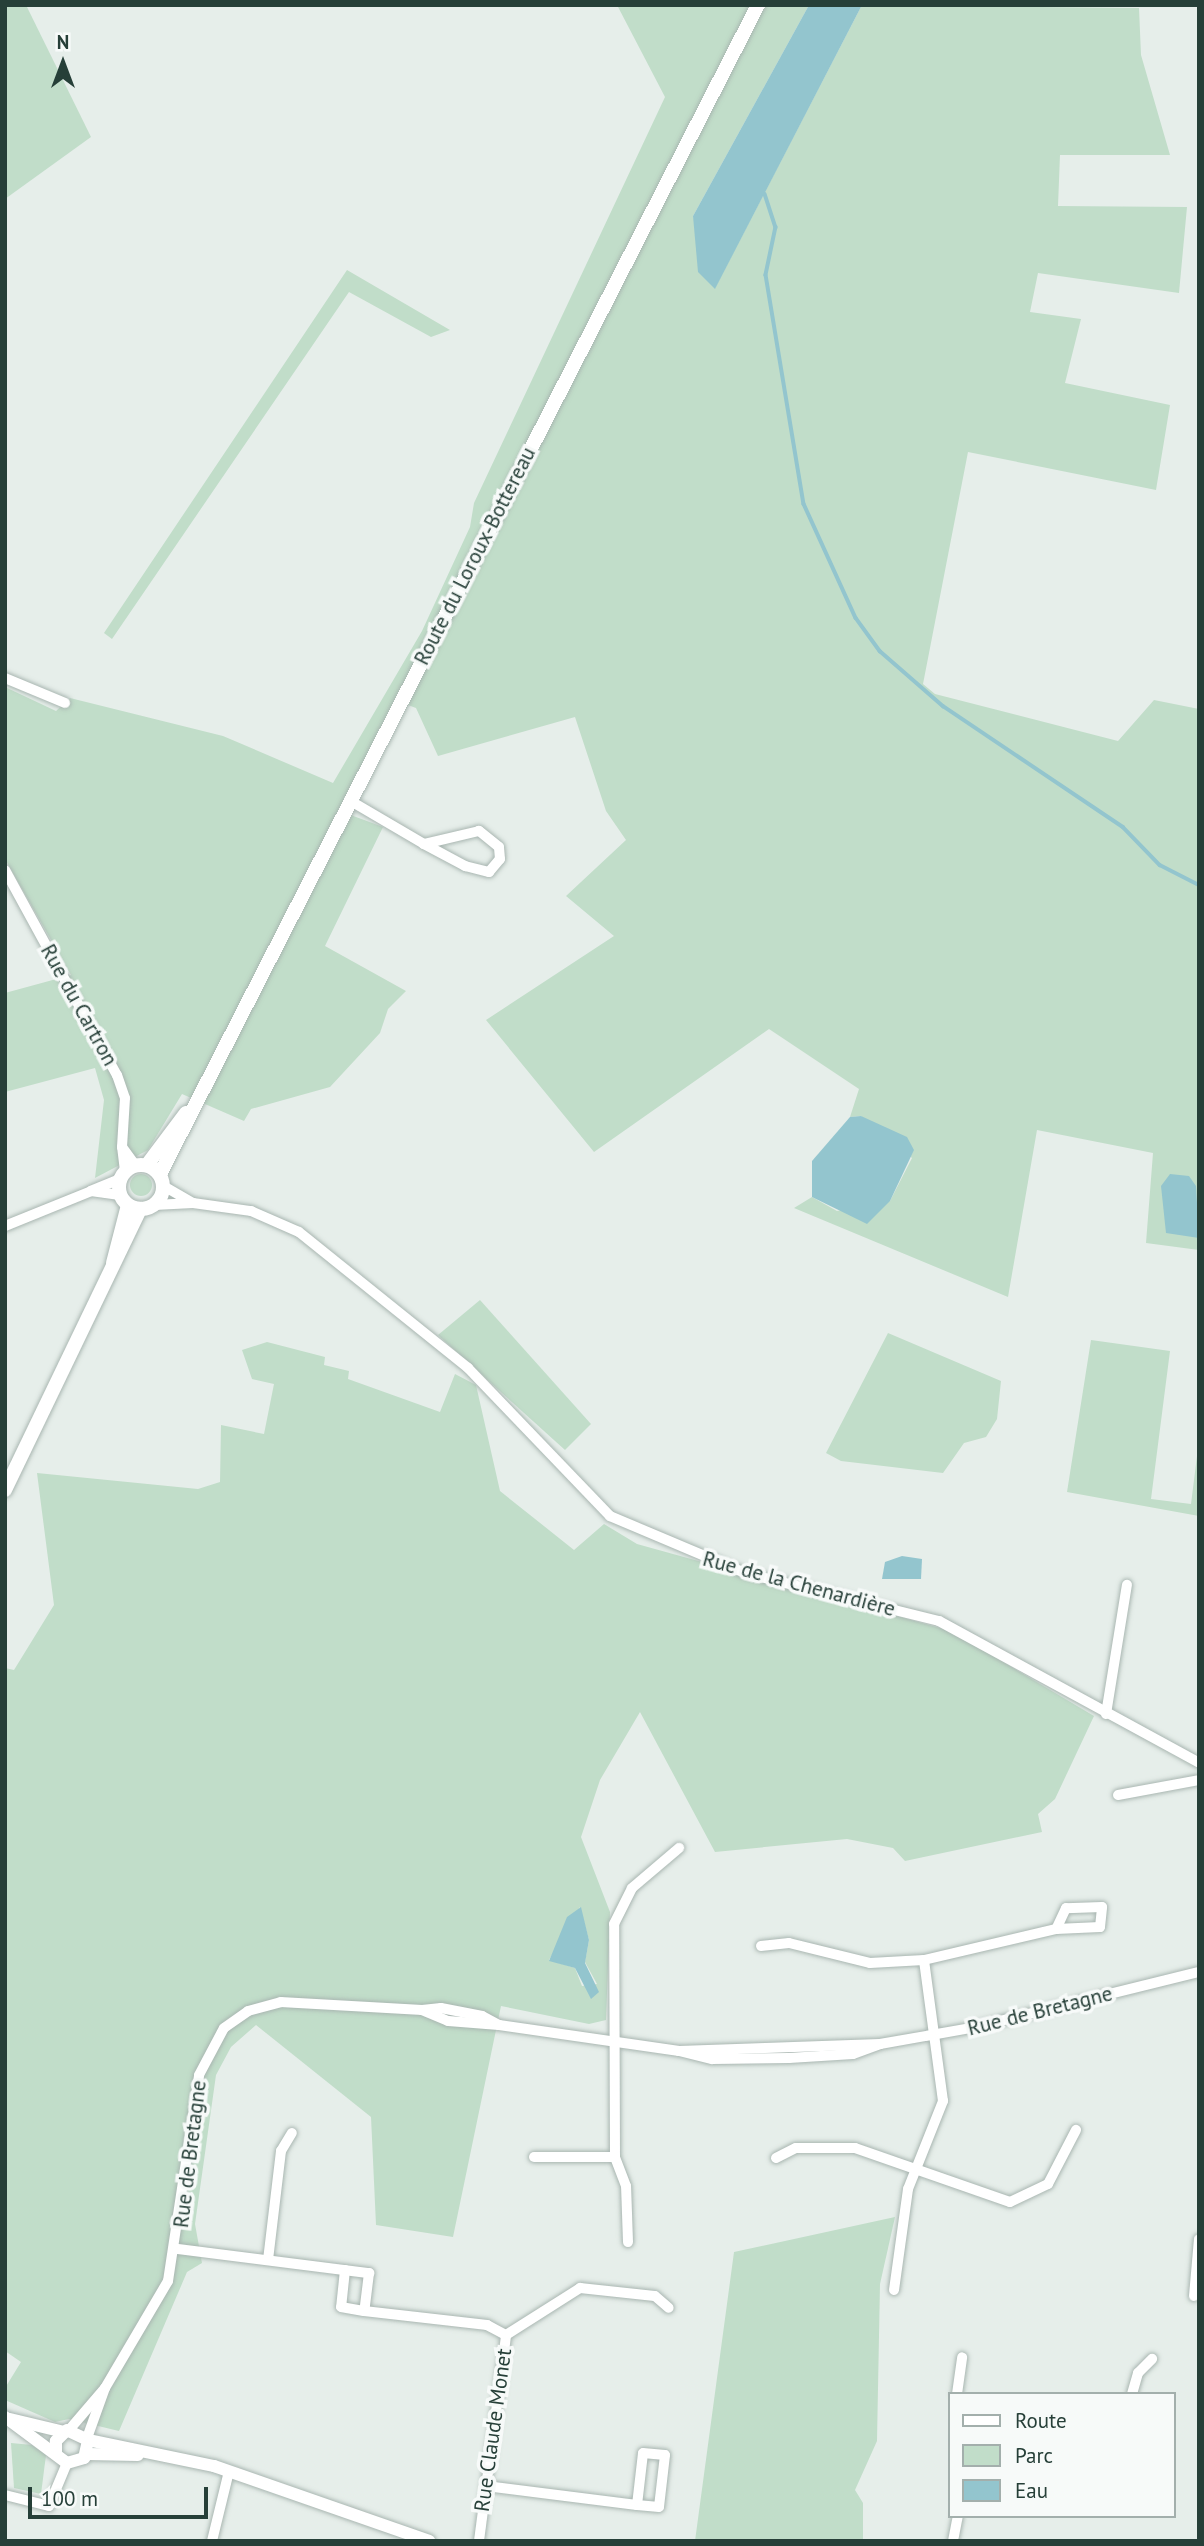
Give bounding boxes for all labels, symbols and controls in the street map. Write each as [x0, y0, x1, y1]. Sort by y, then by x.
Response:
north arrow [28, 28, 98, 98]
text: N [57, 30, 69, 54]
street label: Route du Loroux-Bottereau [409, 443, 541, 669]
street label: Rue du Cartron [35, 940, 123, 1070]
street label: Rue de la Chenardière [700, 1546, 898, 1622]
street label: Rue de Bretagne [965, 1981, 1115, 2041]
street label: Rue de Bretagne [168, 2079, 212, 2229]
street label: Rue Claude Monet [469, 2347, 517, 2513]
legend [948, 2392, 1176, 2518]
text: Route [1015, 2407, 1067, 2434]
text: Parc [1015, 2442, 1053, 2469]
scale bar [32, 2472, 212, 2516]
text: Eau [1015, 2477, 1048, 2504]
text: 100 m [41, 2485, 98, 2512]

